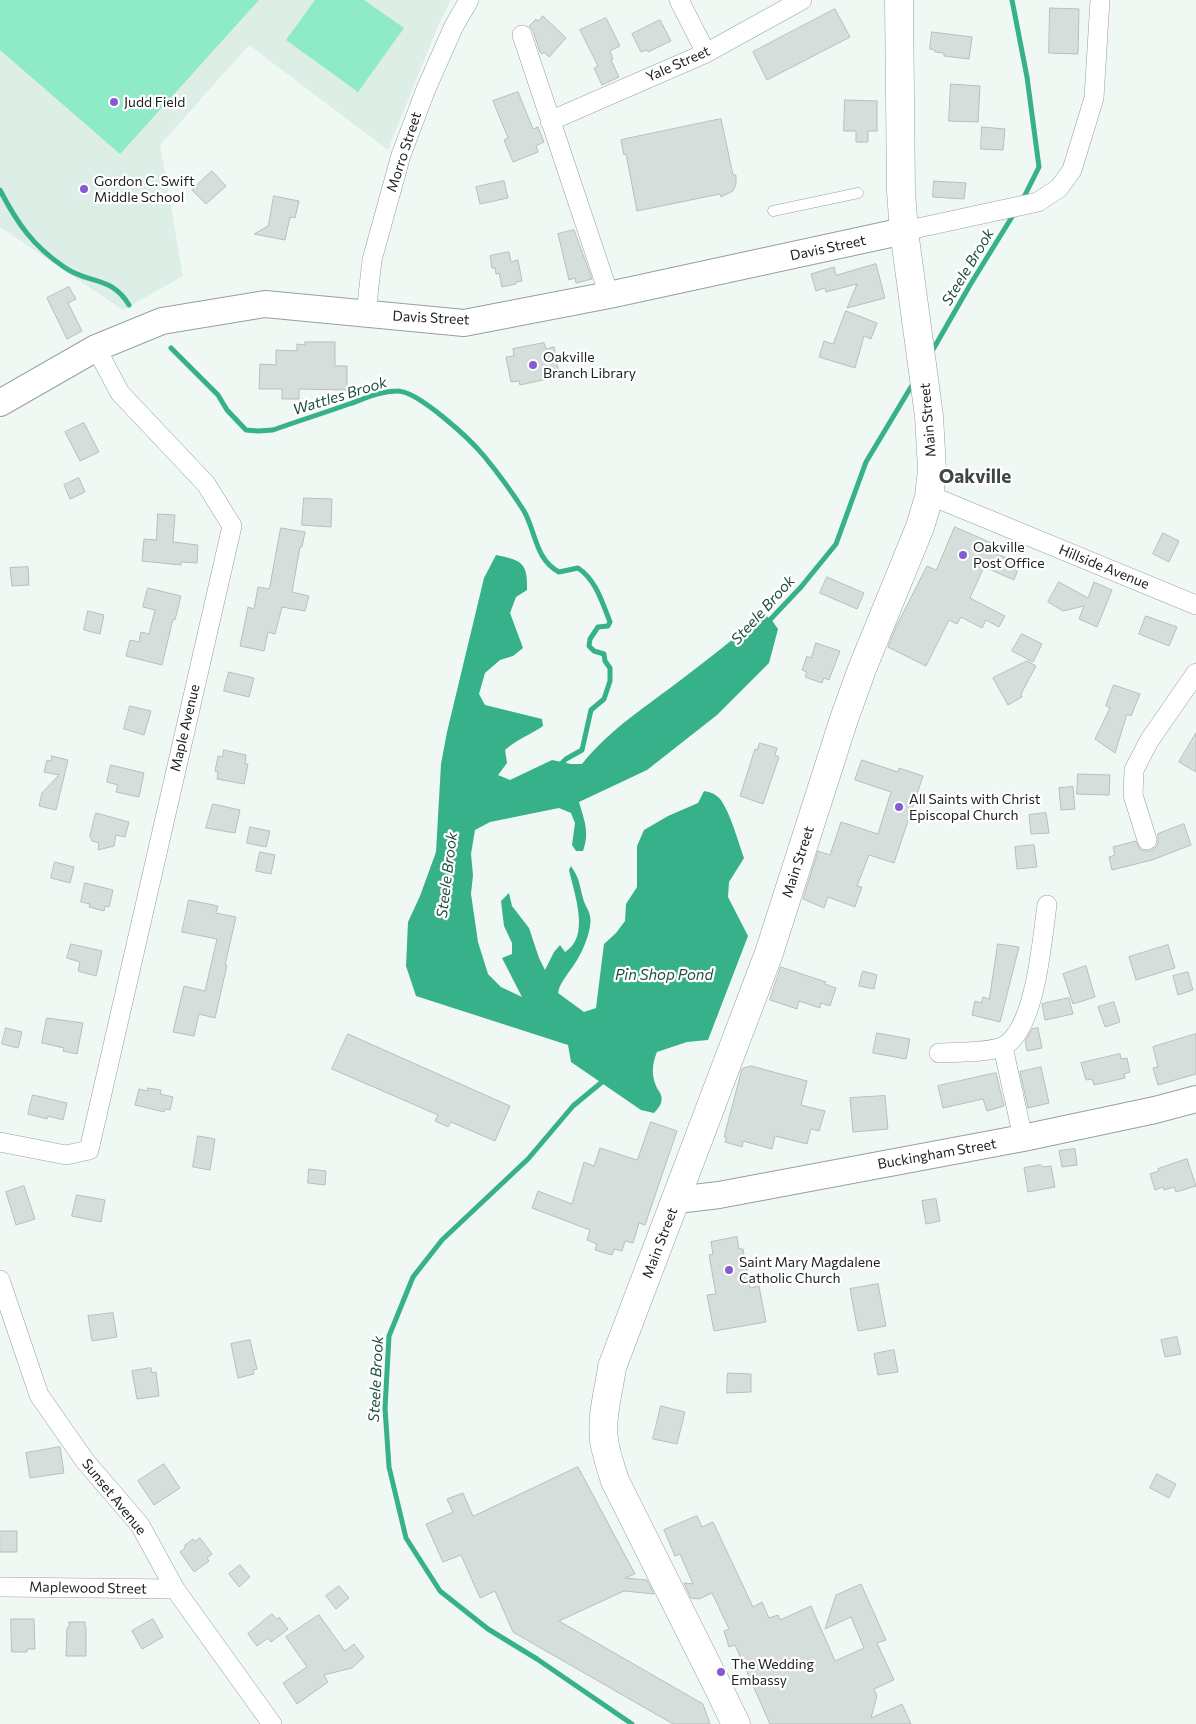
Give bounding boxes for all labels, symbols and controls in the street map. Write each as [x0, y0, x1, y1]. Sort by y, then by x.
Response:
street label: Yale Street [643, 42, 713, 86]
place label: Judd Field [124, 94, 185, 110]
marker: Judd Field [108, 96, 120, 108]
street label: Morro Street [383, 110, 425, 194]
place label: Gordon C. Swift Middle School [94, 173, 195, 206]
marker: Gordon C. Swift Middle School [78, 183, 90, 195]
water label: Steele Brook [938, 225, 998, 309]
street label: Davis Street [789, 232, 867, 264]
street label: Davis Street [392, 308, 470, 328]
place label: Oakville Branch Library [543, 349, 636, 382]
marker: Oakville Branch Library [527, 359, 539, 371]
water label: Wattles Brook [291, 373, 389, 419]
street label: Main Street [916, 382, 940, 458]
district label: Oakville [939, 466, 1011, 488]
place label: Oakville Post Office [973, 539, 1045, 572]
street label: Hillside Avenue [1056, 541, 1152, 593]
marker: Oakville Post Office [957, 549, 969, 561]
water label: Steele Brook [727, 572, 799, 648]
street label: Maple Avenue [167, 683, 203, 773]
place label: All Saints with Christ Episcopal Church [909, 791, 1041, 824]
marker: All Saints with Christ Episcopal Church [893, 801, 905, 813]
street label: Main Street [779, 824, 817, 900]
water label: Steele Brook [433, 831, 461, 919]
water label: Pin Shop Pond [615, 966, 713, 984]
street label: Buckingham Street [876, 1135, 998, 1173]
street label: Main Street [639, 1205, 681, 1281]
place label: Saint Mary Magdalene Catholic Church [739, 1254, 881, 1286]
marker: Saint Mary Magdalene Catholic Church [723, 1264, 735, 1276]
water label: Steele Brook [365, 1335, 387, 1423]
street label: Sunset Avenue [78, 1456, 150, 1538]
street label: Maplewood Street [29, 1579, 147, 1597]
place label: The Wedding Embassy [731, 1656, 814, 1688]
marker: The Wedding Embassy [715, 1666, 727, 1678]

